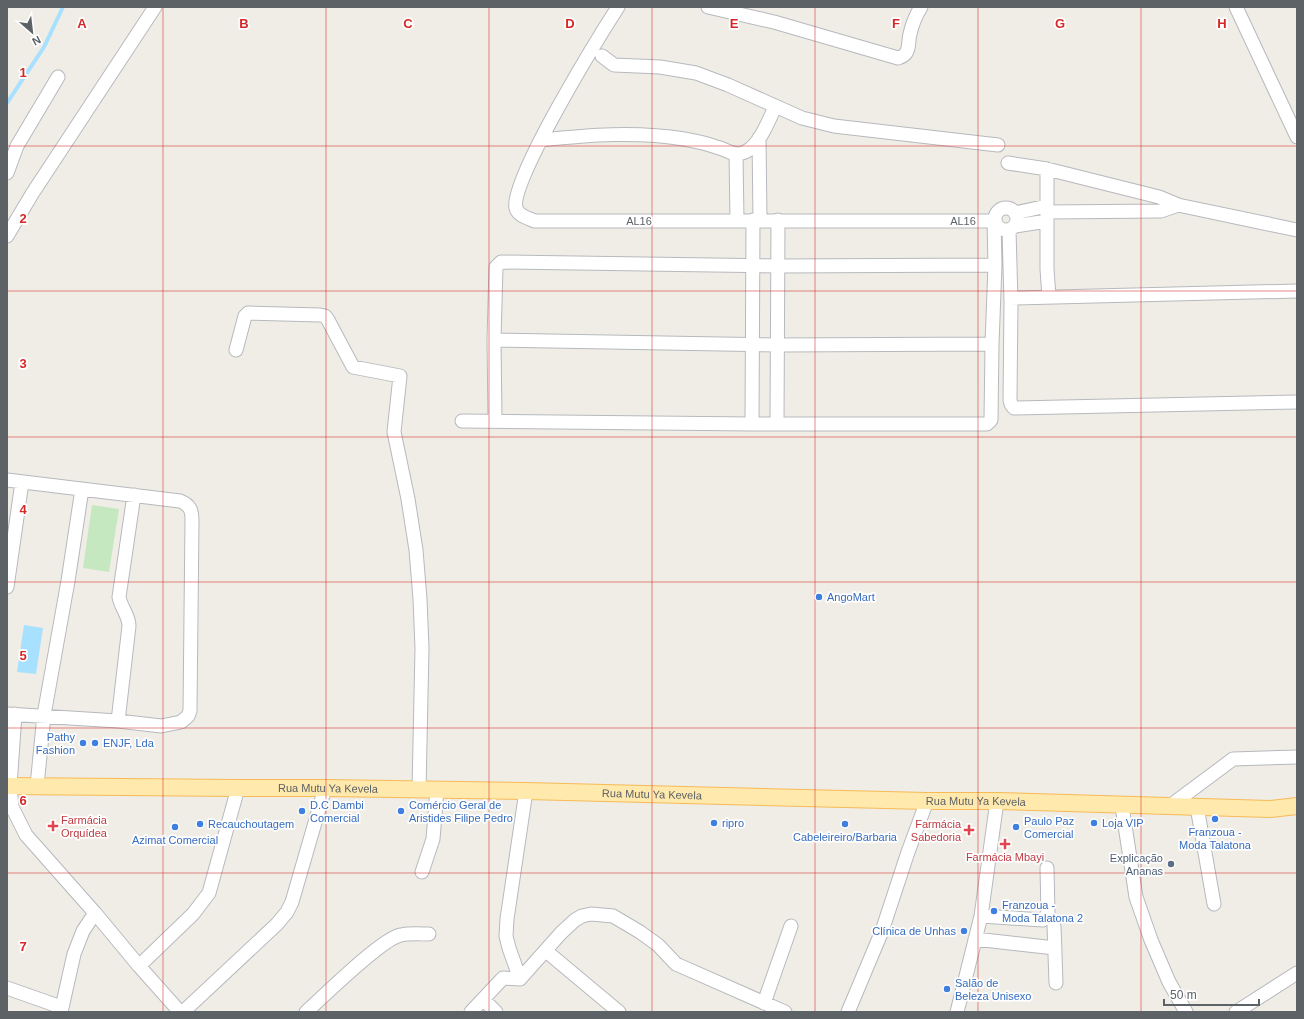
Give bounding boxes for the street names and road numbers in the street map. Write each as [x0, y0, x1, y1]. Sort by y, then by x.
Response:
street label: AL16 [626, 215, 652, 227]
street label: AL16 [950, 215, 976, 227]
street label: Rua Mutu Ya Kevela [278, 782, 379, 795]
street label: Rua Mutu Ya Kevela [602, 787, 703, 801]
street label: Rua Mutu Ya Kevela [926, 795, 1027, 808]

